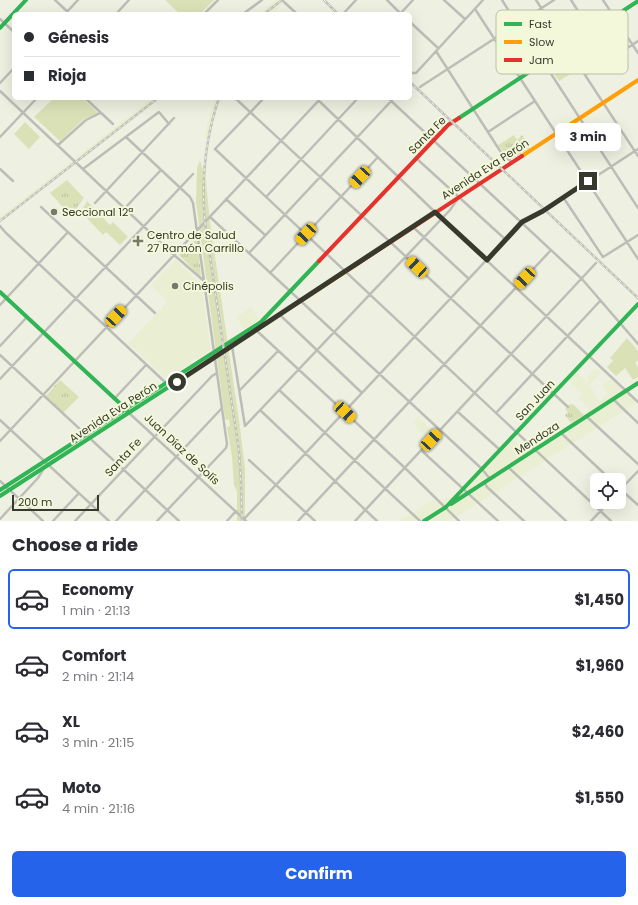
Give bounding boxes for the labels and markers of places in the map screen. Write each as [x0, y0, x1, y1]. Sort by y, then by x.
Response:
place label: Seccional 12ª [62, 204, 133, 220]
marker: Seccional 12ª [49, 207, 59, 217]
place label: Centro de Salud 27 Ramón Carrillo [147, 227, 244, 256]
marker: Centro de Salud 27 Ramón Carrillo [132, 235, 144, 247]
place label: Cinépolis [183, 278, 234, 294]
marker: Cinépolis [170, 281, 180, 291]

